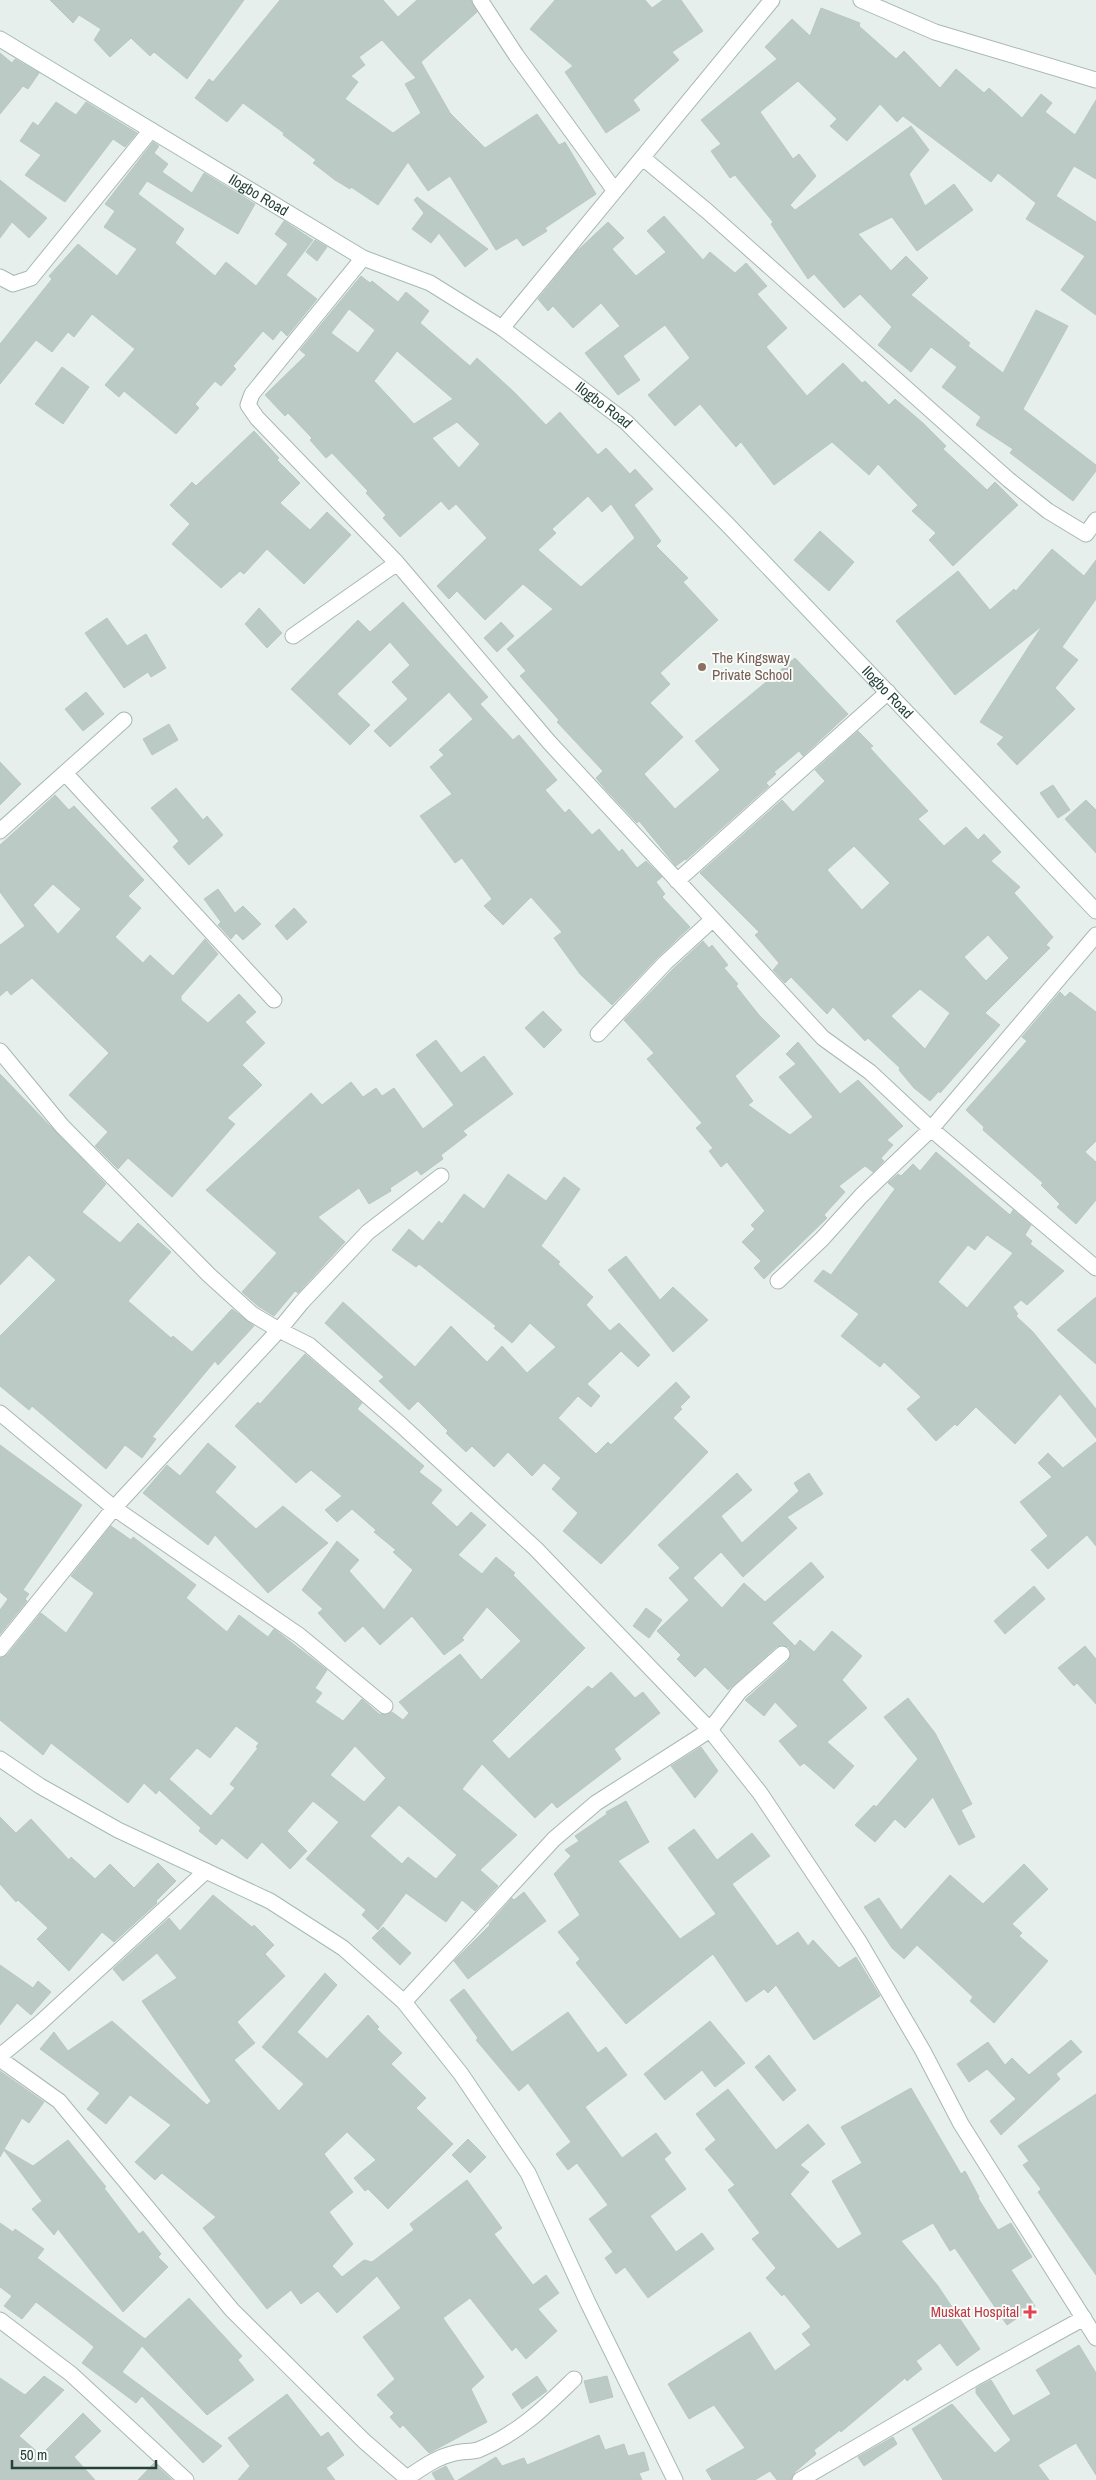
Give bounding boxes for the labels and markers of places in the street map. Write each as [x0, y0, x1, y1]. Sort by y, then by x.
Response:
place label: The Kingsway Private School [712, 647, 792, 685]
marker: The Kingsway Private School [696, 661, 708, 673]
place label: Muskat Hospital [931, 2301, 1019, 2322]
marker: Muskat Hospital [1023, 2305, 1037, 2319]

